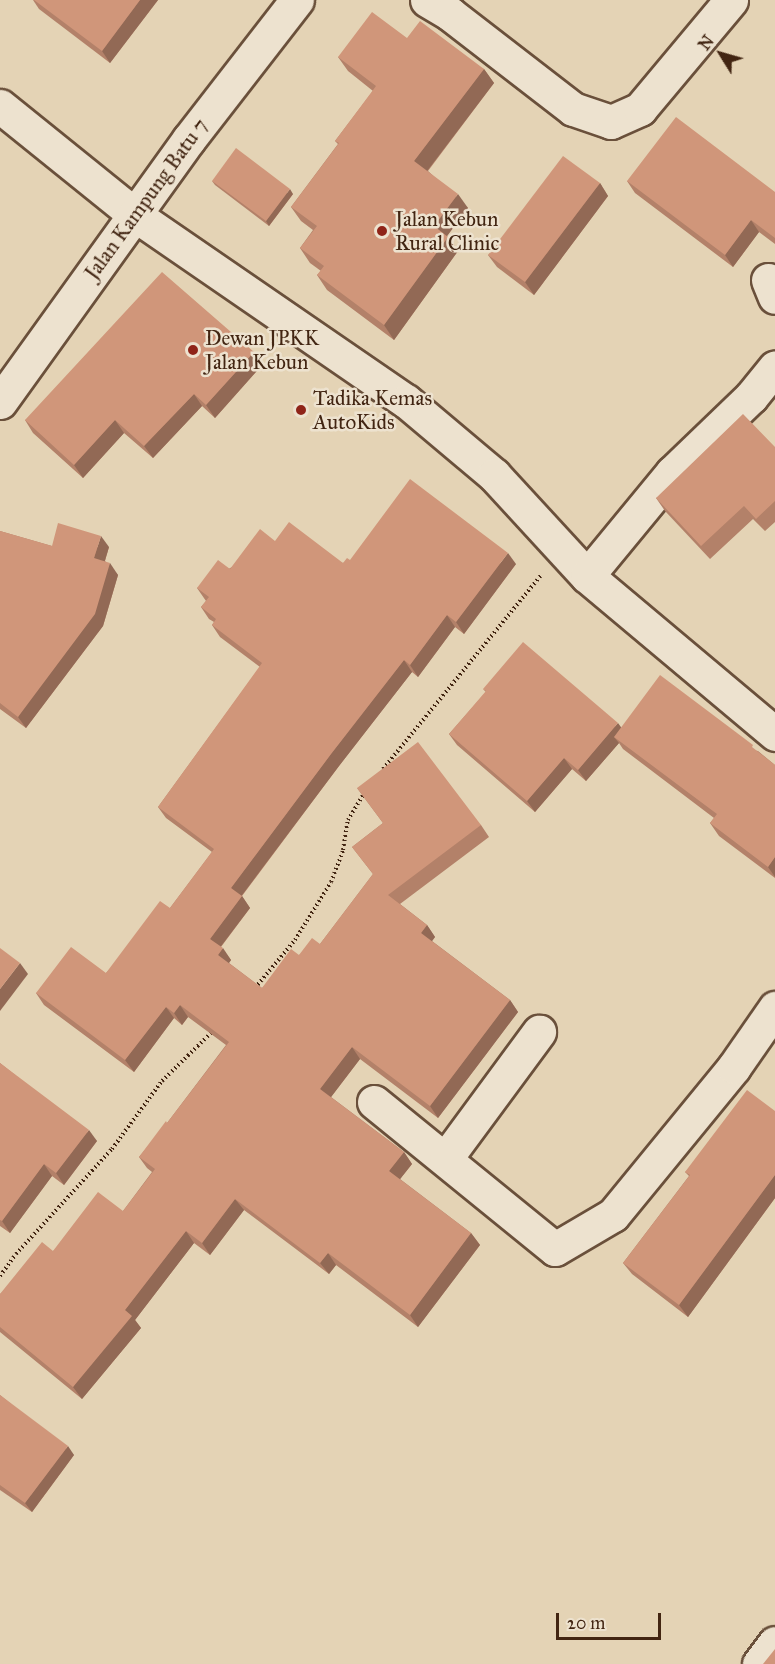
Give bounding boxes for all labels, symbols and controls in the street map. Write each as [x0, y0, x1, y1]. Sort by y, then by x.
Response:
north arrow [691, 24, 751, 84]
text: N [695, 32, 718, 54]
street label: Jalan Kampung Batu 7 [79, 113, 213, 285]
place label: Jalan Kebun Rural Clinic [395, 206, 499, 256]
marker: Jalan Kebun Rural Clinic [373, 222, 391, 240]
place label: Dewan JPKK Jalan Kebun [205, 325, 319, 375]
marker: Dewan JPKK Jalan Kebun [186, 343, 200, 357]
place label: Tadika Kemas AutoKids [313, 385, 432, 435]
marker: Tadika Kemas AutoKids [294, 403, 308, 417]
scale bar [559, 1601, 664, 1639]
text: 20 m [567, 1612, 605, 1634]

